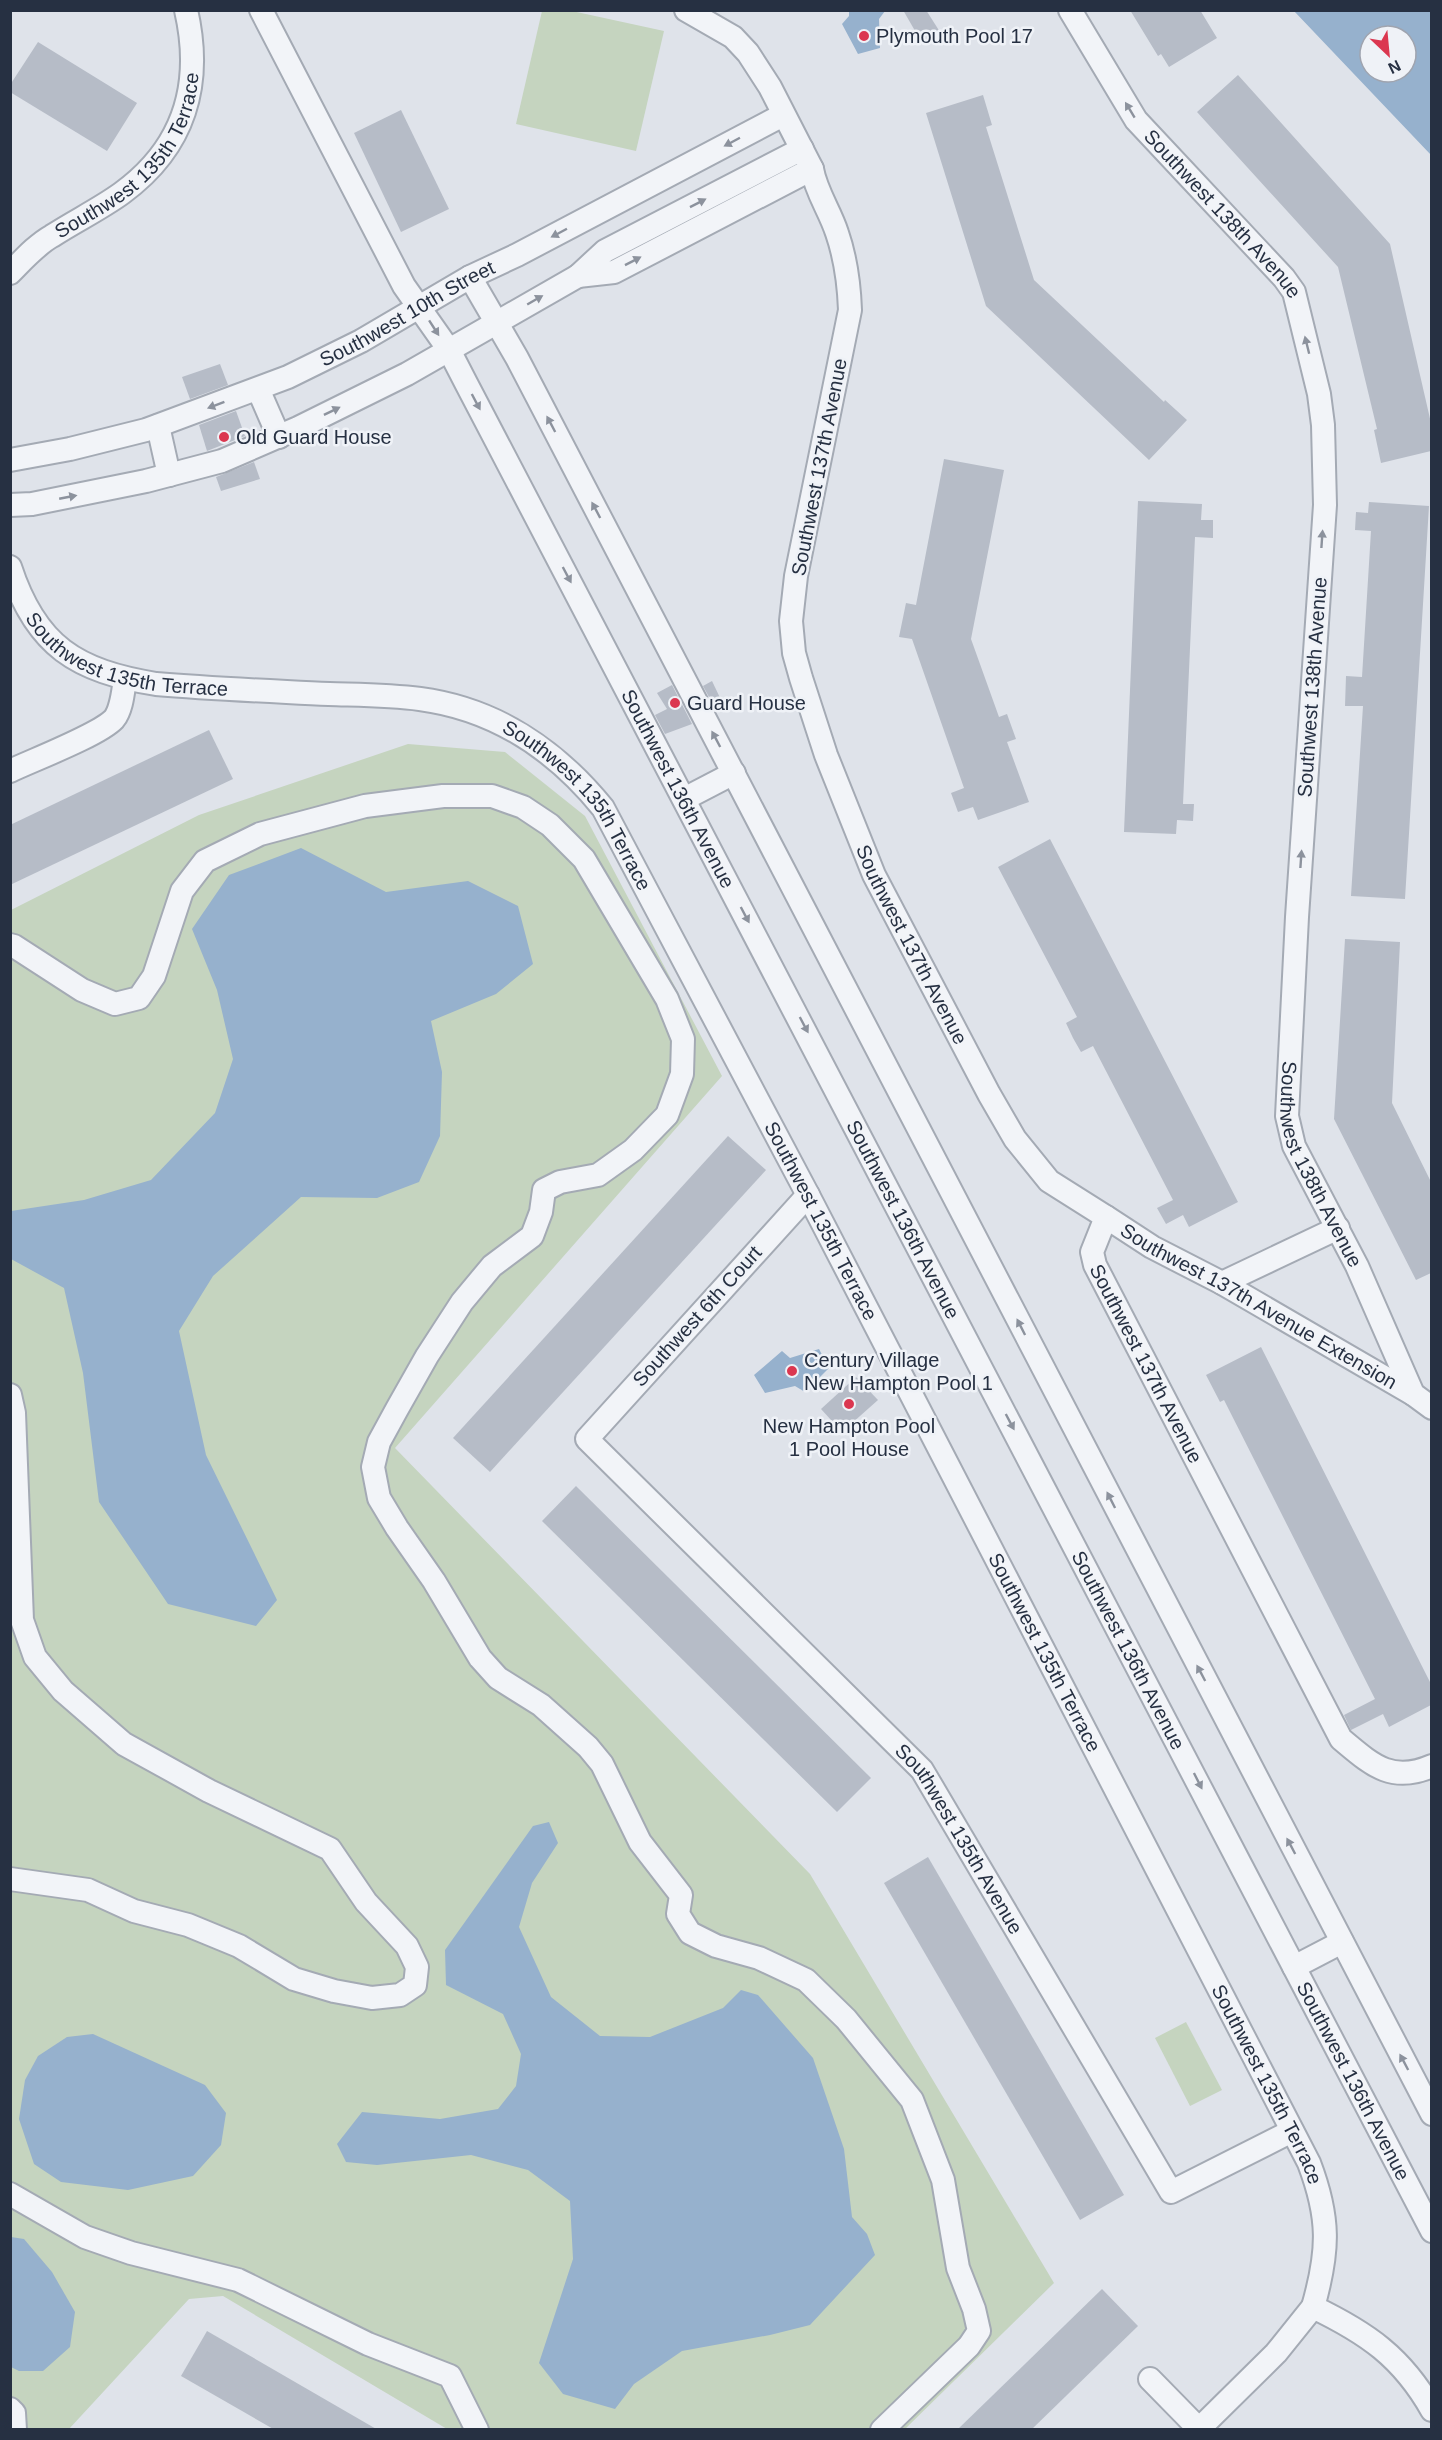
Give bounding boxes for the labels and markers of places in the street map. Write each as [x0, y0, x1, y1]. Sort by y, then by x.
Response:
place label: Plymouth Pool 17 [876, 25, 1033, 47]
marker: Plymouth Pool 17 [857, 29, 871, 43]
place label: Old Guard House [236, 426, 392, 448]
marker: Old Guard House [217, 430, 231, 444]
place label: Guard House [687, 692, 806, 714]
marker: Guard House [668, 696, 682, 710]
place label: Century Village New Hampton Pool 1 [804, 1349, 993, 1394]
marker: Century Village New Hampton Pool 1 [785, 1364, 799, 1378]
marker: New Hampton Pool 1 Pool House [842, 1397, 856, 1411]
place label: New Hampton Pool 1 Pool House [763, 1415, 935, 1460]

